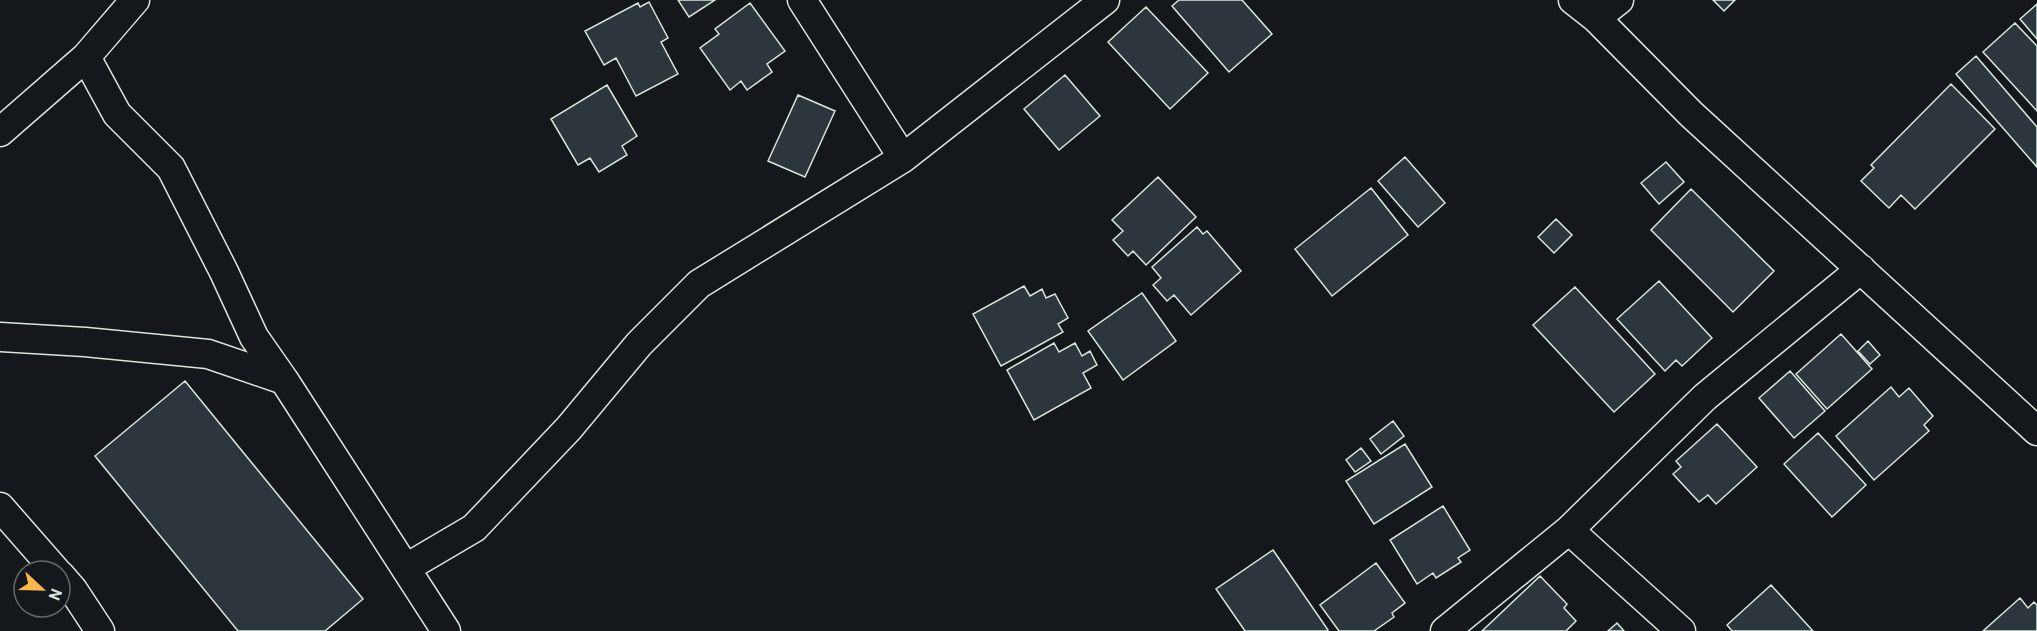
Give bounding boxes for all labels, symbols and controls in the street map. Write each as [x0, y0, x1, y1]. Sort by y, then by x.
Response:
north arrow [12, 559, 72, 619]
text: N [46, 586, 67, 603]

